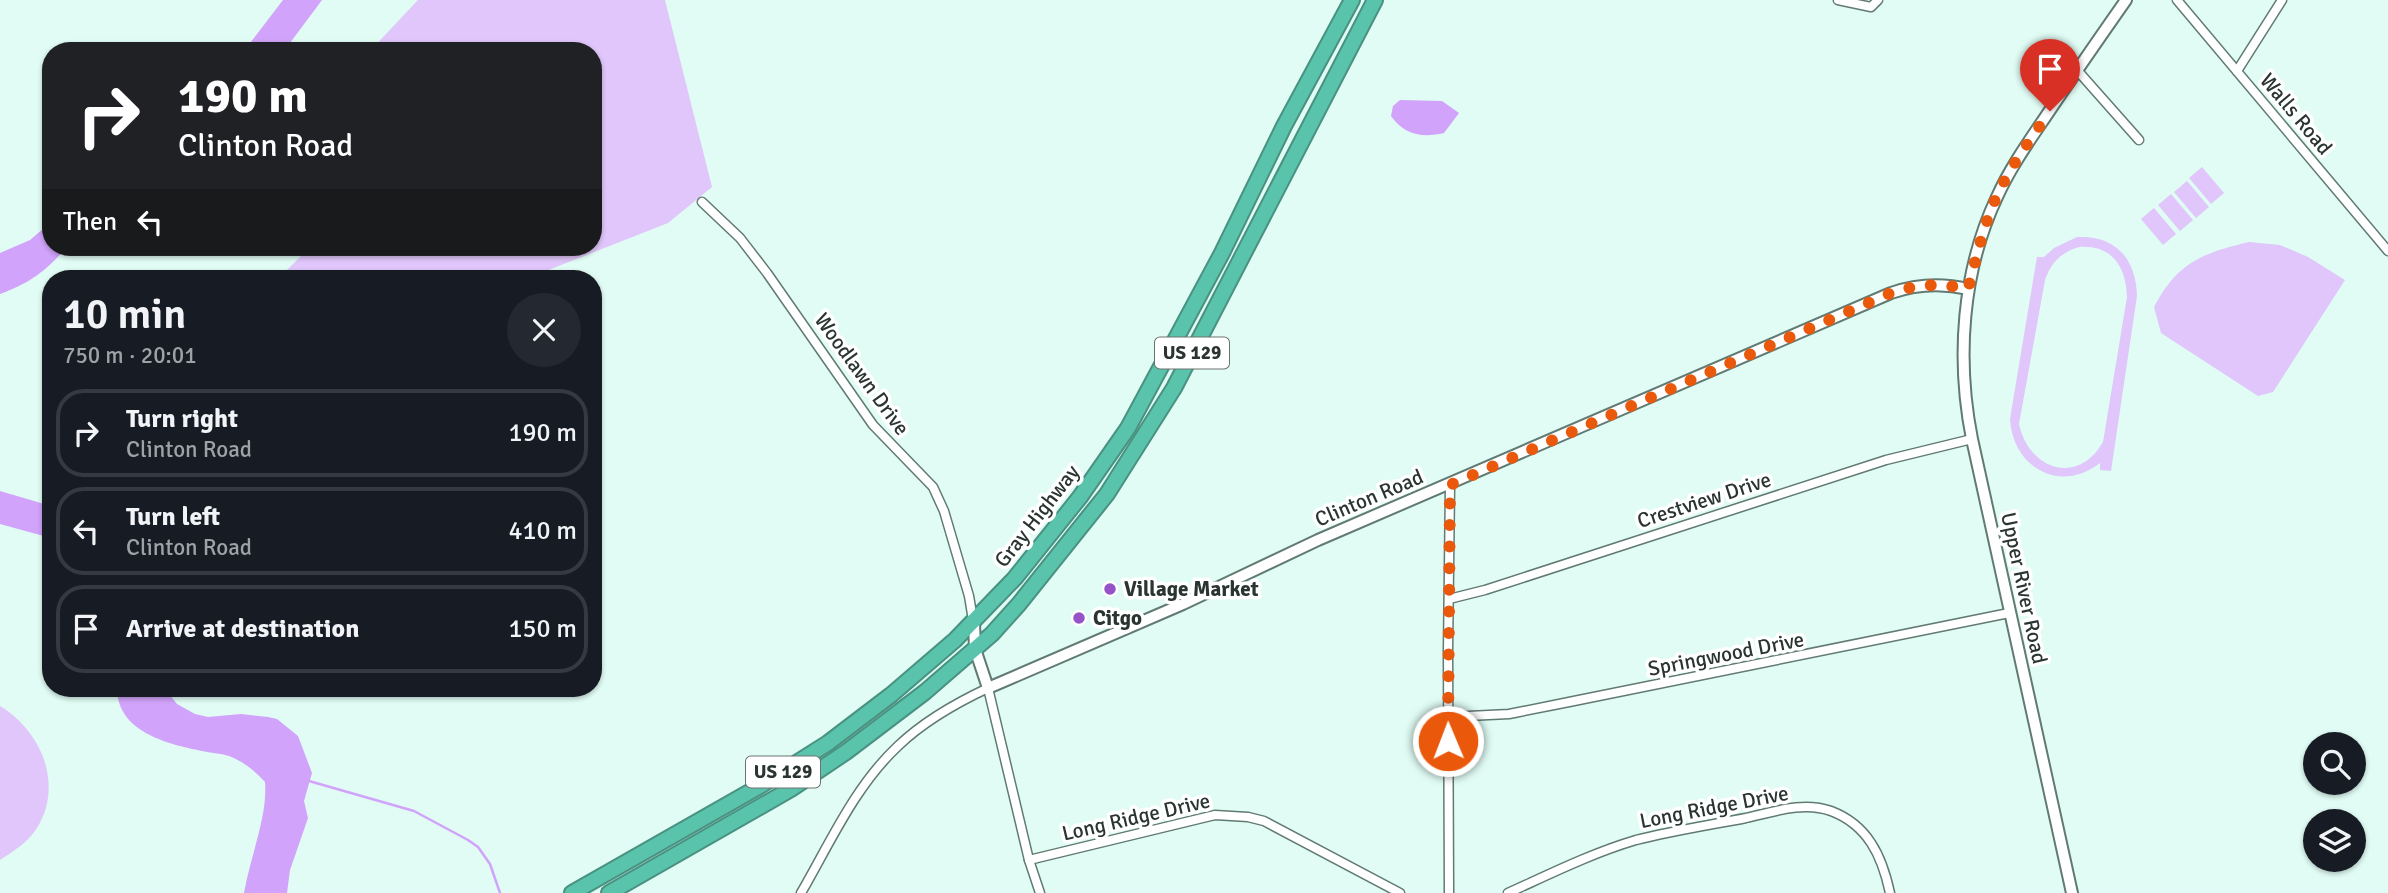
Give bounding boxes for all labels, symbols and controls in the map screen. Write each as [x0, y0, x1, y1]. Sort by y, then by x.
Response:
pin [2020, 39, 2080, 111]
icon: arrive [2031, 50, 2069, 88]
text: 190 m [178, 66, 308, 126]
street label: Walls Road [2254, 68, 2338, 160]
icon: right [63, 70, 154, 161]
text: Clinton Road [178, 126, 353, 165]
icon: left [131, 203, 169, 241]
text: Then [63, 206, 117, 238]
text: 10 min [63, 289, 186, 340]
button: close [507, 293, 581, 367]
street label: Woodlawn Drive [809, 308, 915, 440]
road number: US 129 [1155, 338, 1229, 368]
text: 750 m · 20:01 [63, 341, 197, 370]
text: Turn right [126, 403, 238, 435]
icon: right [67, 414, 105, 452]
text: 190 m [508, 417, 577, 449]
text: Clinton Road [126, 435, 252, 464]
street label: Gray Highway [989, 459, 1085, 573]
street label: Clinton Road [1311, 464, 1427, 532]
street label: Crestview Drive [1634, 466, 1774, 534]
text: Turn left [126, 501, 220, 533]
street label: Upper River Road [1995, 510, 2053, 666]
icon: left [67, 512, 105, 550]
text: 410 m [508, 515, 577, 547]
text: Clinton Road [126, 533, 252, 562]
place label: Village Market [1124, 576, 1259, 602]
marker: Village Market [1102, 581, 1118, 597]
place label: Citgo [1093, 605, 1142, 631]
icon: arrive [67, 610, 105, 648]
marker: Citgo [1071, 610, 1087, 626]
text: Arrive at destination [126, 613, 359, 645]
text: 150 m [508, 613, 577, 645]
street label: Springwood Drive [1646, 626, 1806, 682]
position arrow [1411, 704, 1485, 778]
map controls [2303, 732, 2366, 872]
button: search [2303, 732, 2366, 795]
road number: US 129 [746, 757, 820, 788]
street label: Long Ridge Drive [1637, 780, 1791, 834]
street label: Long Ridge Drive [1059, 787, 1213, 847]
button: layers [2303, 809, 2366, 872]

